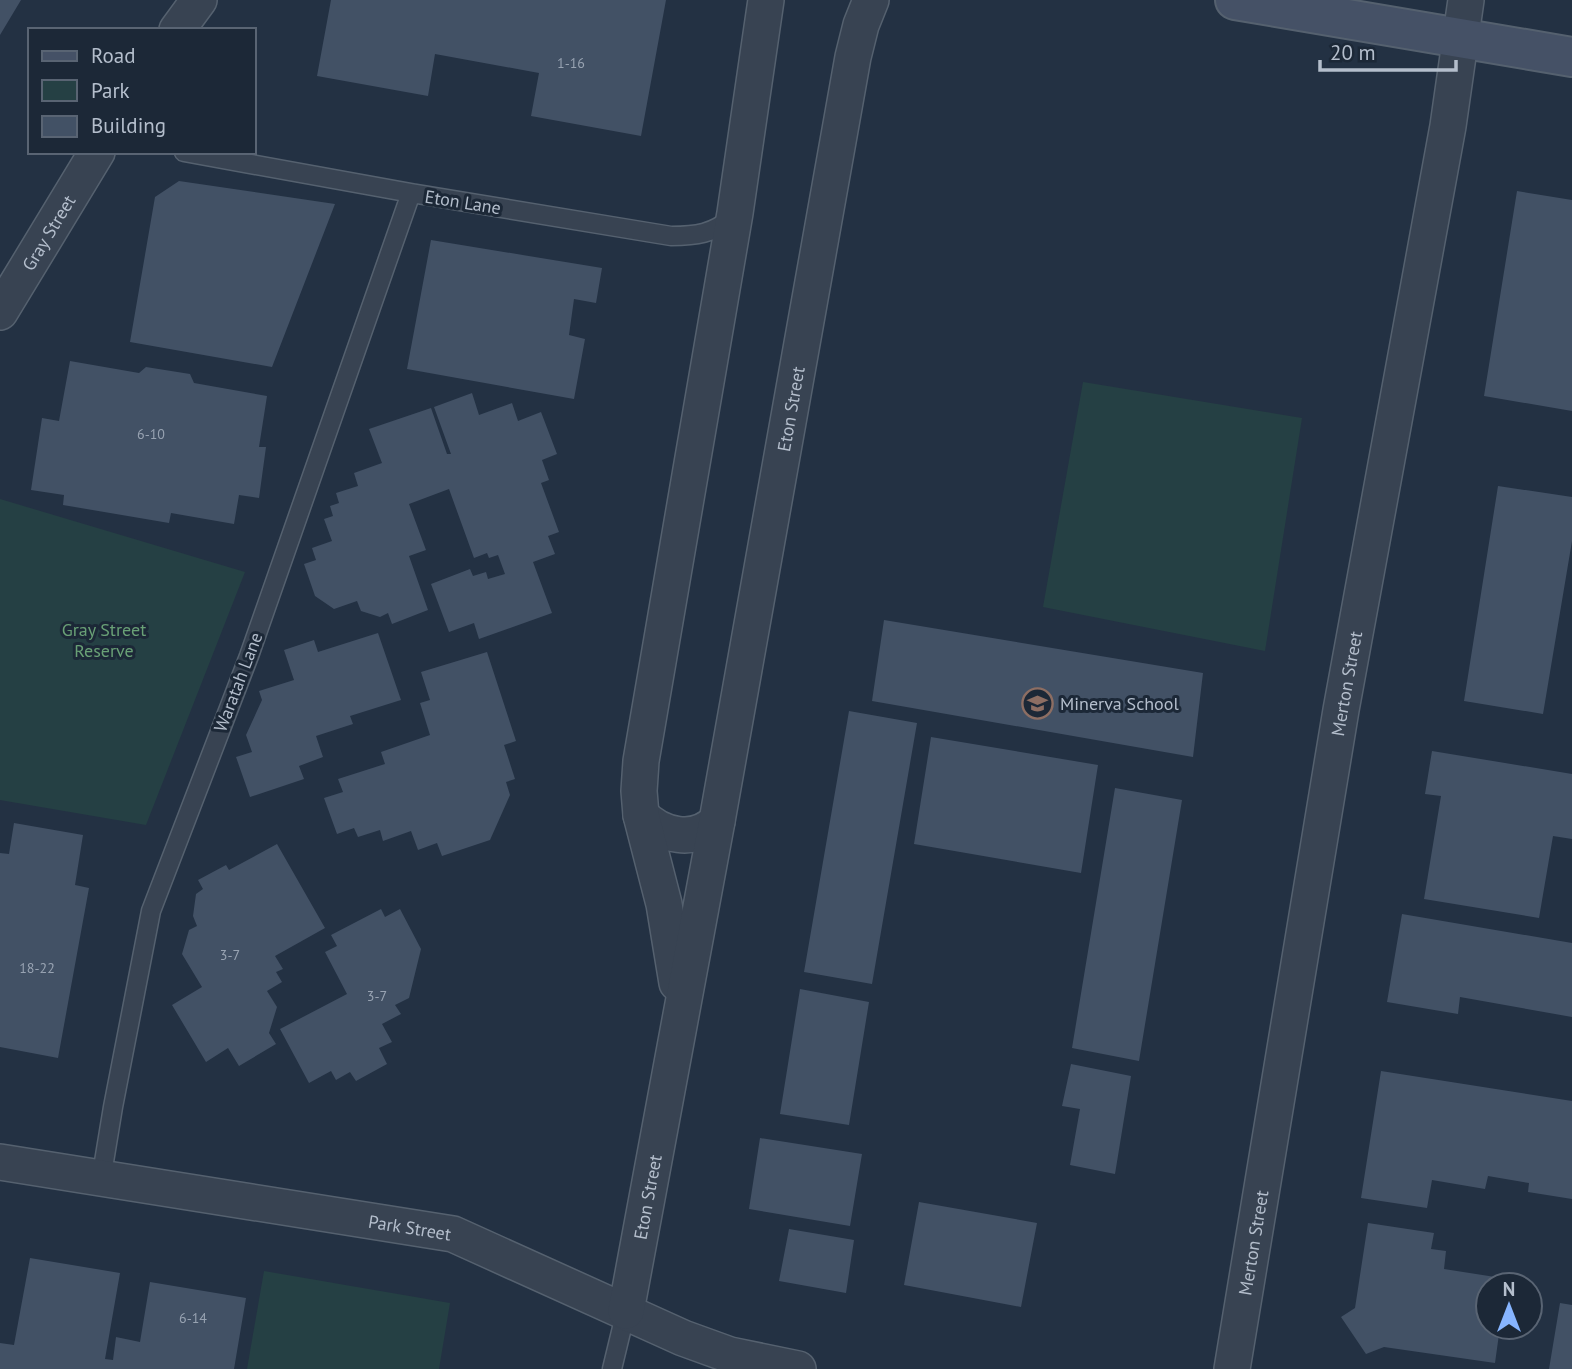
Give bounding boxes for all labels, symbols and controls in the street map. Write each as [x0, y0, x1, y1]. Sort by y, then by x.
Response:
legend [28, 28, 256, 154]
scale bar [1320, 28, 1456, 72]
text: 20 m [1330, 39, 1376, 66]
text: Road [91, 42, 135, 69]
house number: 1-16 [557, 54, 585, 72]
text: Park [91, 77, 130, 104]
text: Building [91, 112, 166, 139]
street label: Eton Lane [423, 185, 503, 219]
street label: Gray Street [16, 190, 80, 275]
street label: Eton Street [772, 365, 809, 453]
house number: 6-10 [137, 425, 165, 443]
park label: Gray Street Reserve [62, 618, 146, 662]
street label: Waratah Lane [209, 629, 267, 735]
street label: Merton Street [1325, 629, 1367, 738]
school or university icon: Minerva School [1020, 686, 1054, 720]
place label: Minerva School [1060, 692, 1179, 715]
house number: 3-7 [220, 946, 240, 964]
house number: 18-22 [19, 959, 55, 977]
house number: 3-7 [367, 987, 387, 1005]
street label: Eton Street [628, 1153, 666, 1241]
street label: Merton Street [1233, 1188, 1273, 1297]
street label: Park Street [367, 1209, 453, 1245]
north arrow [1474, 1271, 1544, 1341]
text: N [1503, 1277, 1515, 1301]
house number: 6-14 [179, 1309, 207, 1327]

